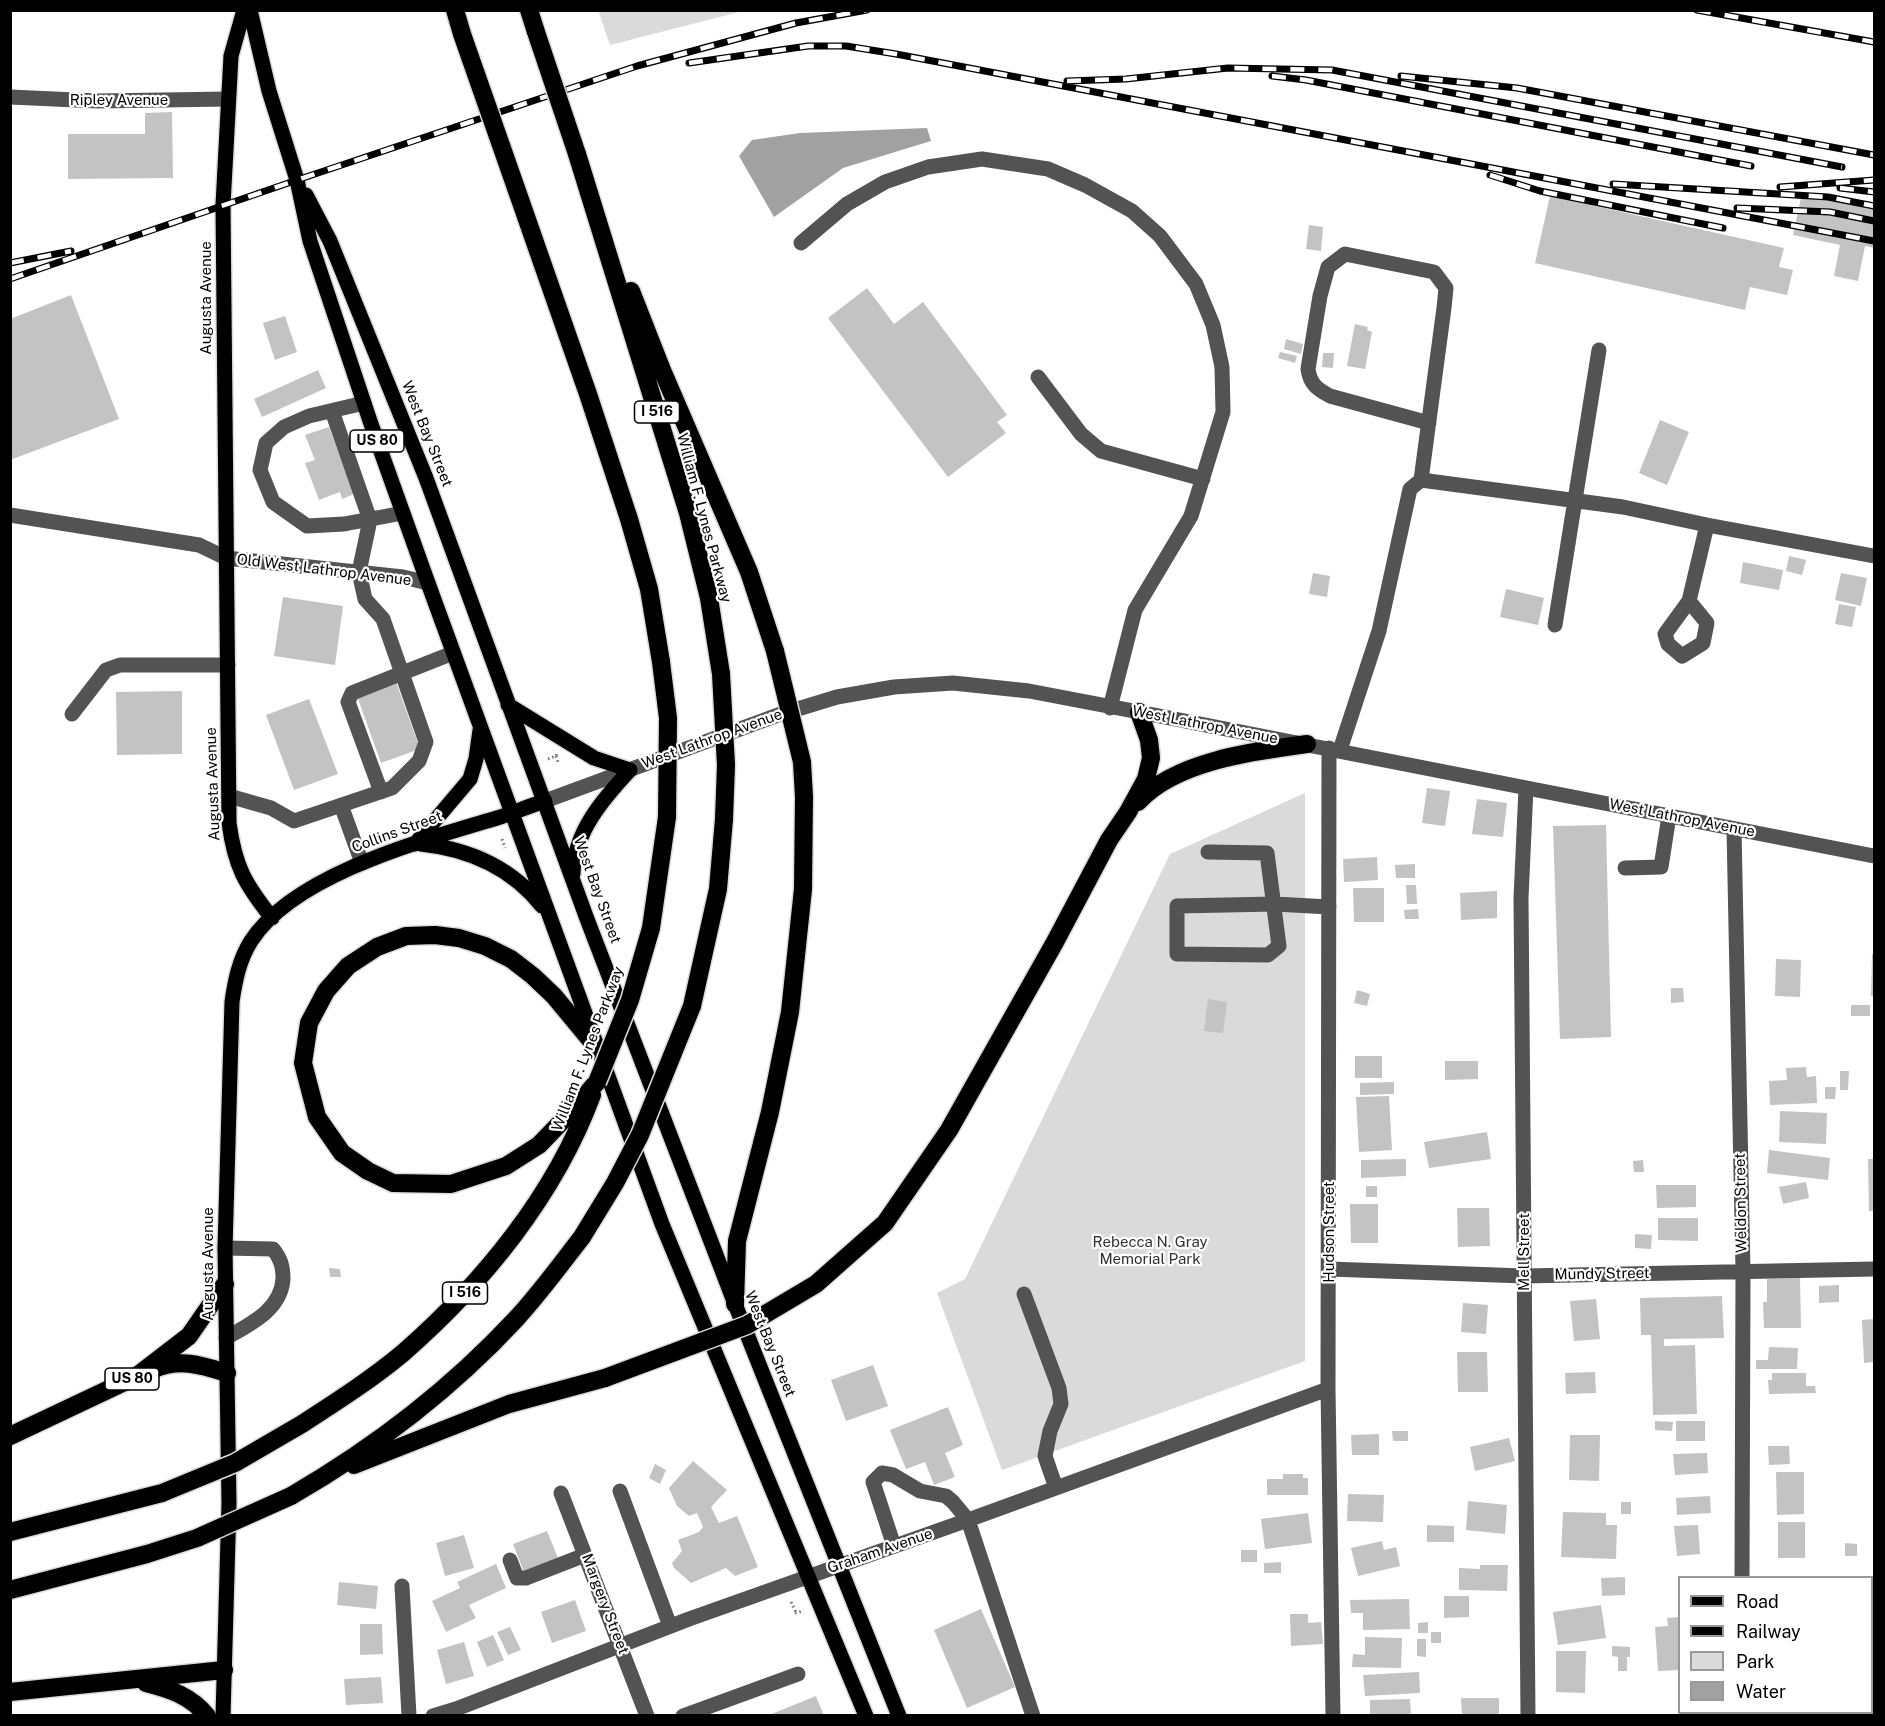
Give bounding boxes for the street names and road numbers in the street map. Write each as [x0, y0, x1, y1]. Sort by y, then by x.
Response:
street label: Ripley Avenue [70, 91, 168, 109]
street label: Augusta Avenue [197, 241, 215, 355]
street label: West Bay Street [398, 378, 456, 490]
road number: I 516 [634, 401, 680, 423]
road number: US 80 [350, 430, 404, 452]
street label: William F. Lynes Parkway [673, 431, 735, 605]
street label: Old West Lathrop Avenue [236, 550, 412, 590]
street label: West Lathrop Avenue [1131, 702, 1279, 748]
street label: West Lathrop Avenue [639, 705, 785, 773]
street label: Augusta Avenue [202, 727, 224, 841]
street label: West Lathrop Avenue [1608, 795, 1756, 841]
street label: Collins Street [349, 807, 445, 857]
street label: West Bay Street [569, 834, 625, 946]
street label: William F. Lynes Parkway [548, 964, 628, 1134]
street label: Weldon Street [1731, 1153, 1751, 1253]
street label: Hudson Street [1320, 1181, 1338, 1283]
street label: Augusta Avenue [199, 1207, 217, 1321]
street label: Mell Street [1515, 1213, 1533, 1291]
street label: Mundy Street [1554, 1264, 1650, 1284]
road number: I 516 [442, 1282, 488, 1304]
street label: West Bay Street [741, 1288, 799, 1400]
road number: US 80 [105, 1368, 159, 1390]
street label: Graham Avenue [825, 1525, 935, 1577]
street label: Margery Street [578, 1551, 632, 1657]

